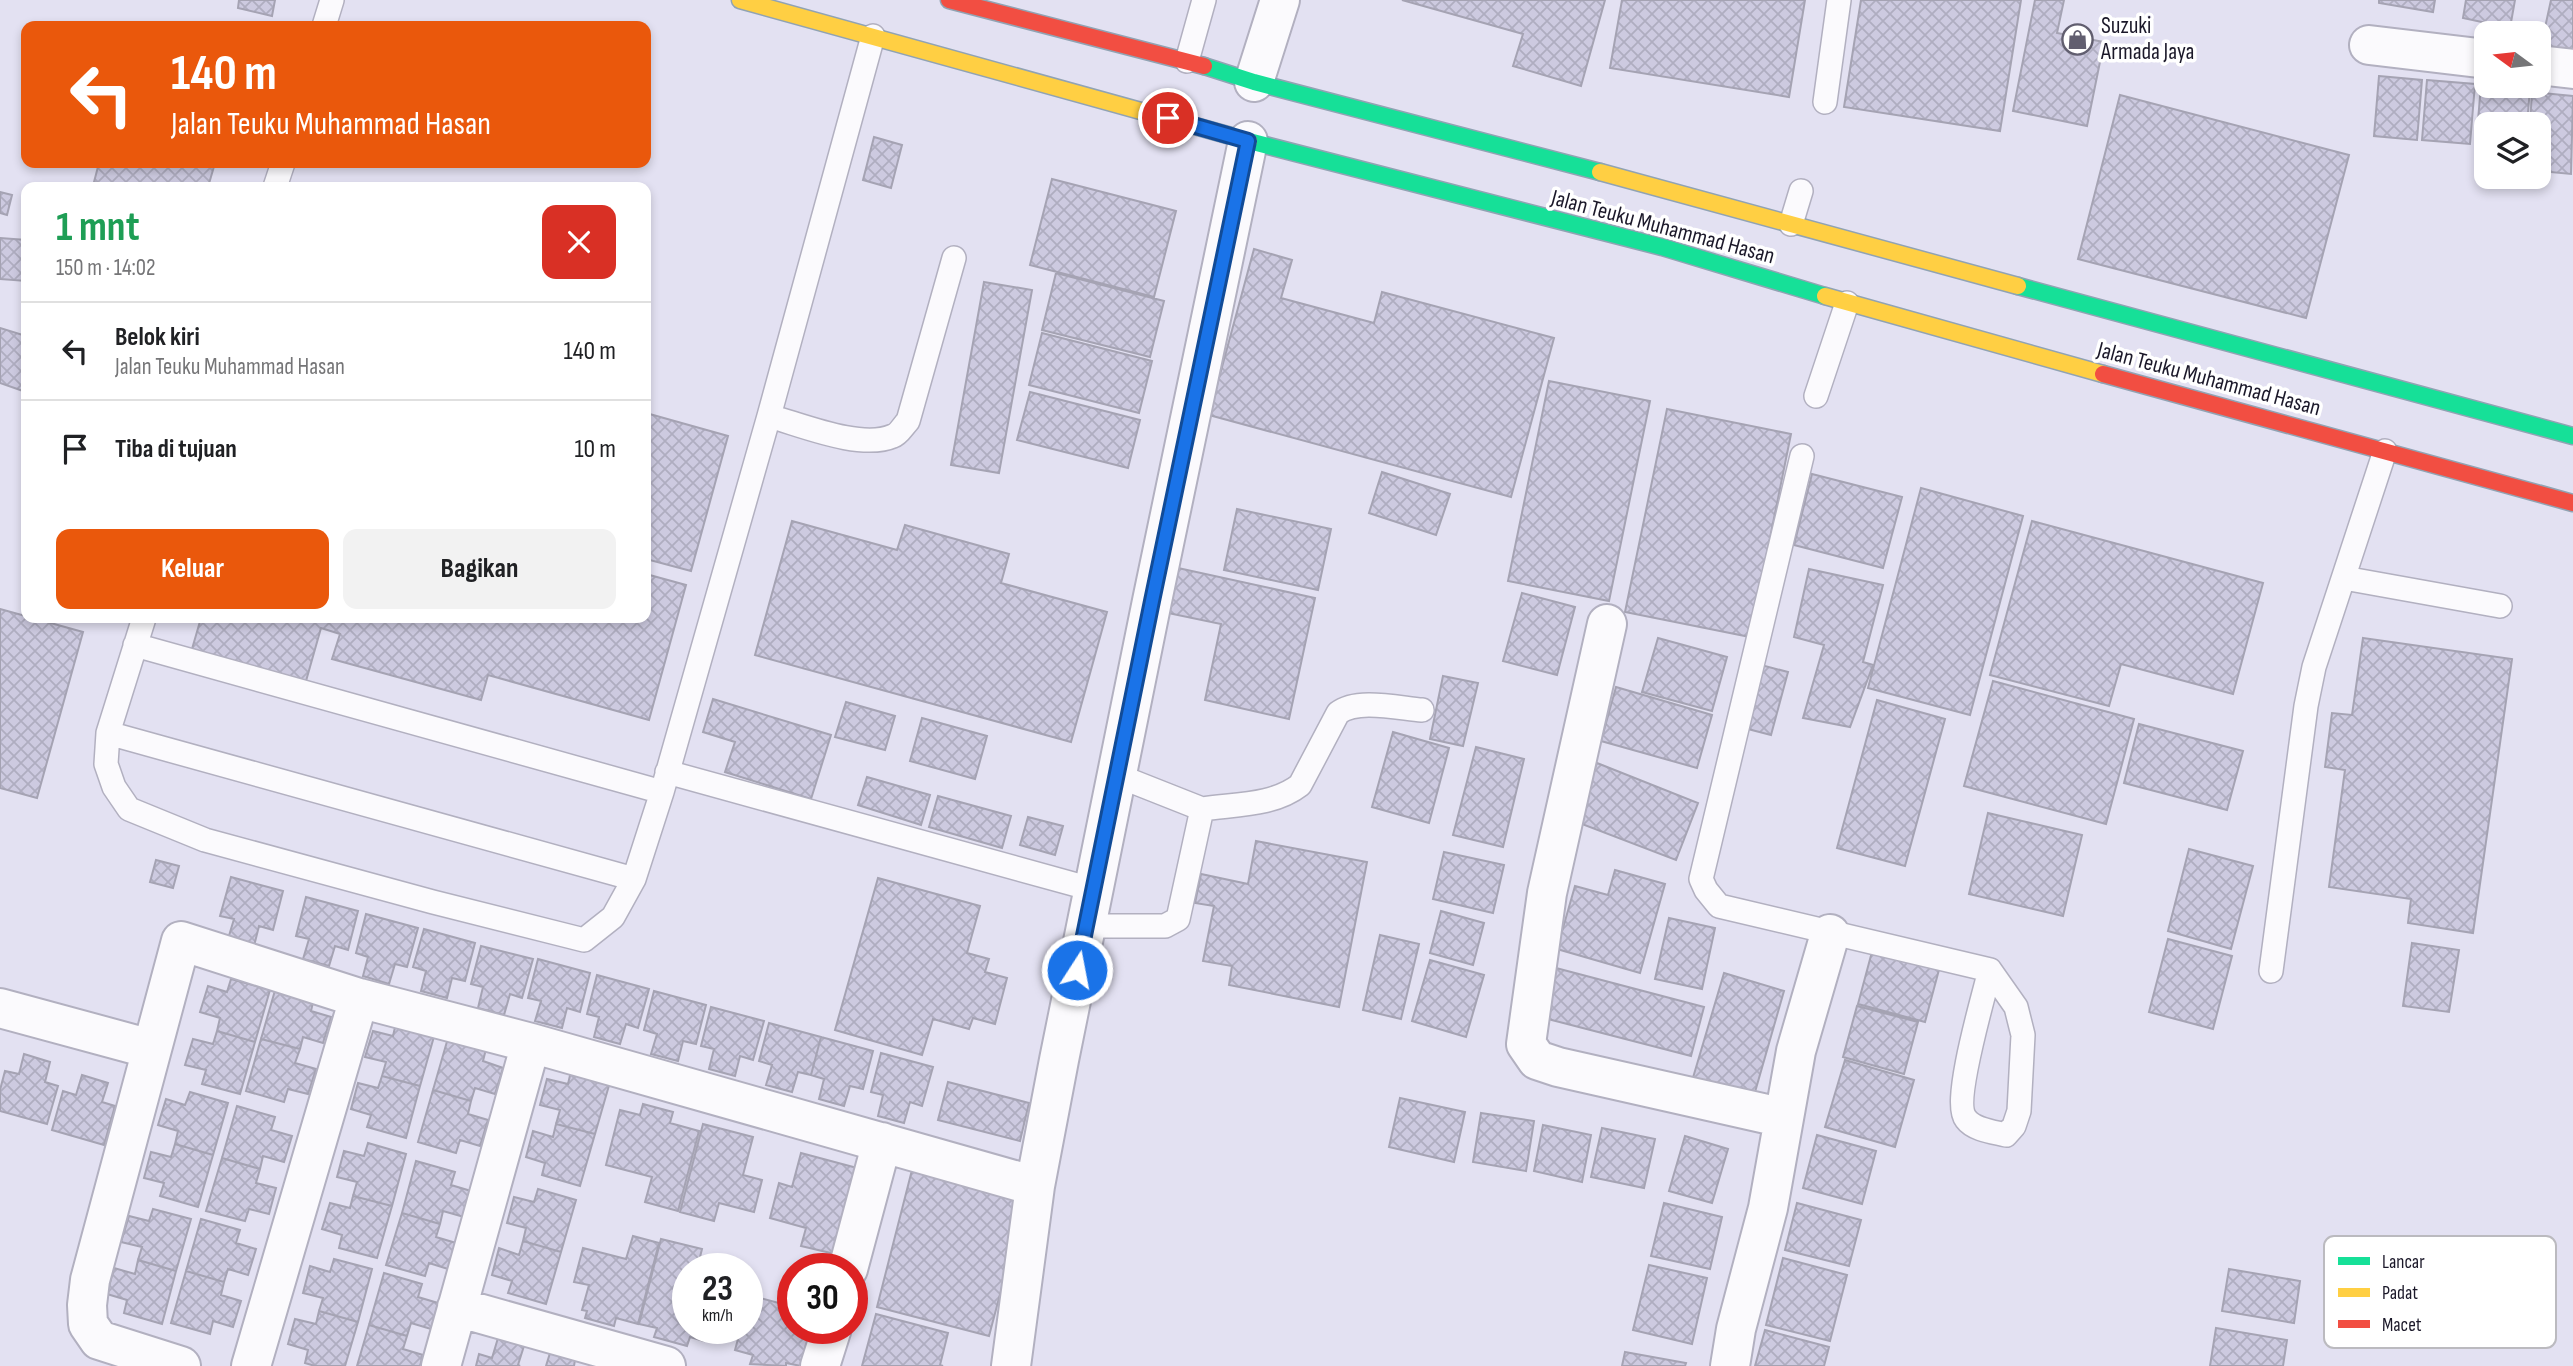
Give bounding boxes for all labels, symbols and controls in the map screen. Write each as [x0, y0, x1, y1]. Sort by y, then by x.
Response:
place label: Suzuki Armada Jaya [2100, 12, 2194, 66]
north arrow [2474, 21, 2552, 98]
map controls [2474, 21, 2551, 189]
shop icon: Suzuki Armada Jaya [2061, 22, 2095, 56]
text: 140 m [171, 45, 277, 104]
icon: left [56, 49, 147, 140]
pin [1138, 88, 1198, 148]
icon: arrive [1149, 99, 1187, 137]
text: Jalan Teuku Muhammad Hasan [171, 105, 491, 144]
button: layers [2474, 112, 2551, 189]
street label: Jalan Teuku Muhammad Hasan [1547, 183, 1778, 270]
text: 1 mnt [56, 202, 140, 253]
button: close [542, 205, 616, 279]
text: 150 m · 14:02 [56, 254, 156, 282]
text: Belok kiri [115, 322, 200, 353]
icon: left [56, 332, 94, 370]
street label: Jalan Teuku Muhammad Hasan [2093, 335, 2324, 422]
text: 140 m [564, 336, 616, 367]
text: Jalan Teuku Muhammad Hasan [115, 353, 345, 381]
icon: arrive [56, 430, 94, 468]
text: Tiba di tujuan [115, 434, 237, 465]
text: 10 m [574, 434, 616, 465]
button: Keluar [56, 529, 329, 609]
button: Bagikan [343, 529, 616, 609]
position arrow [1040, 933, 1114, 1007]
legend [2324, 1236, 2556, 1348]
text: Lancar [2382, 1251, 2425, 1274]
speed limit sign: 30 [777, 1253, 868, 1344]
text: 23 [702, 1268, 733, 1311]
text: Padat [2382, 1282, 2418, 1305]
text: km/h [702, 1305, 733, 1326]
text: Macet [2382, 1314, 2422, 1337]

